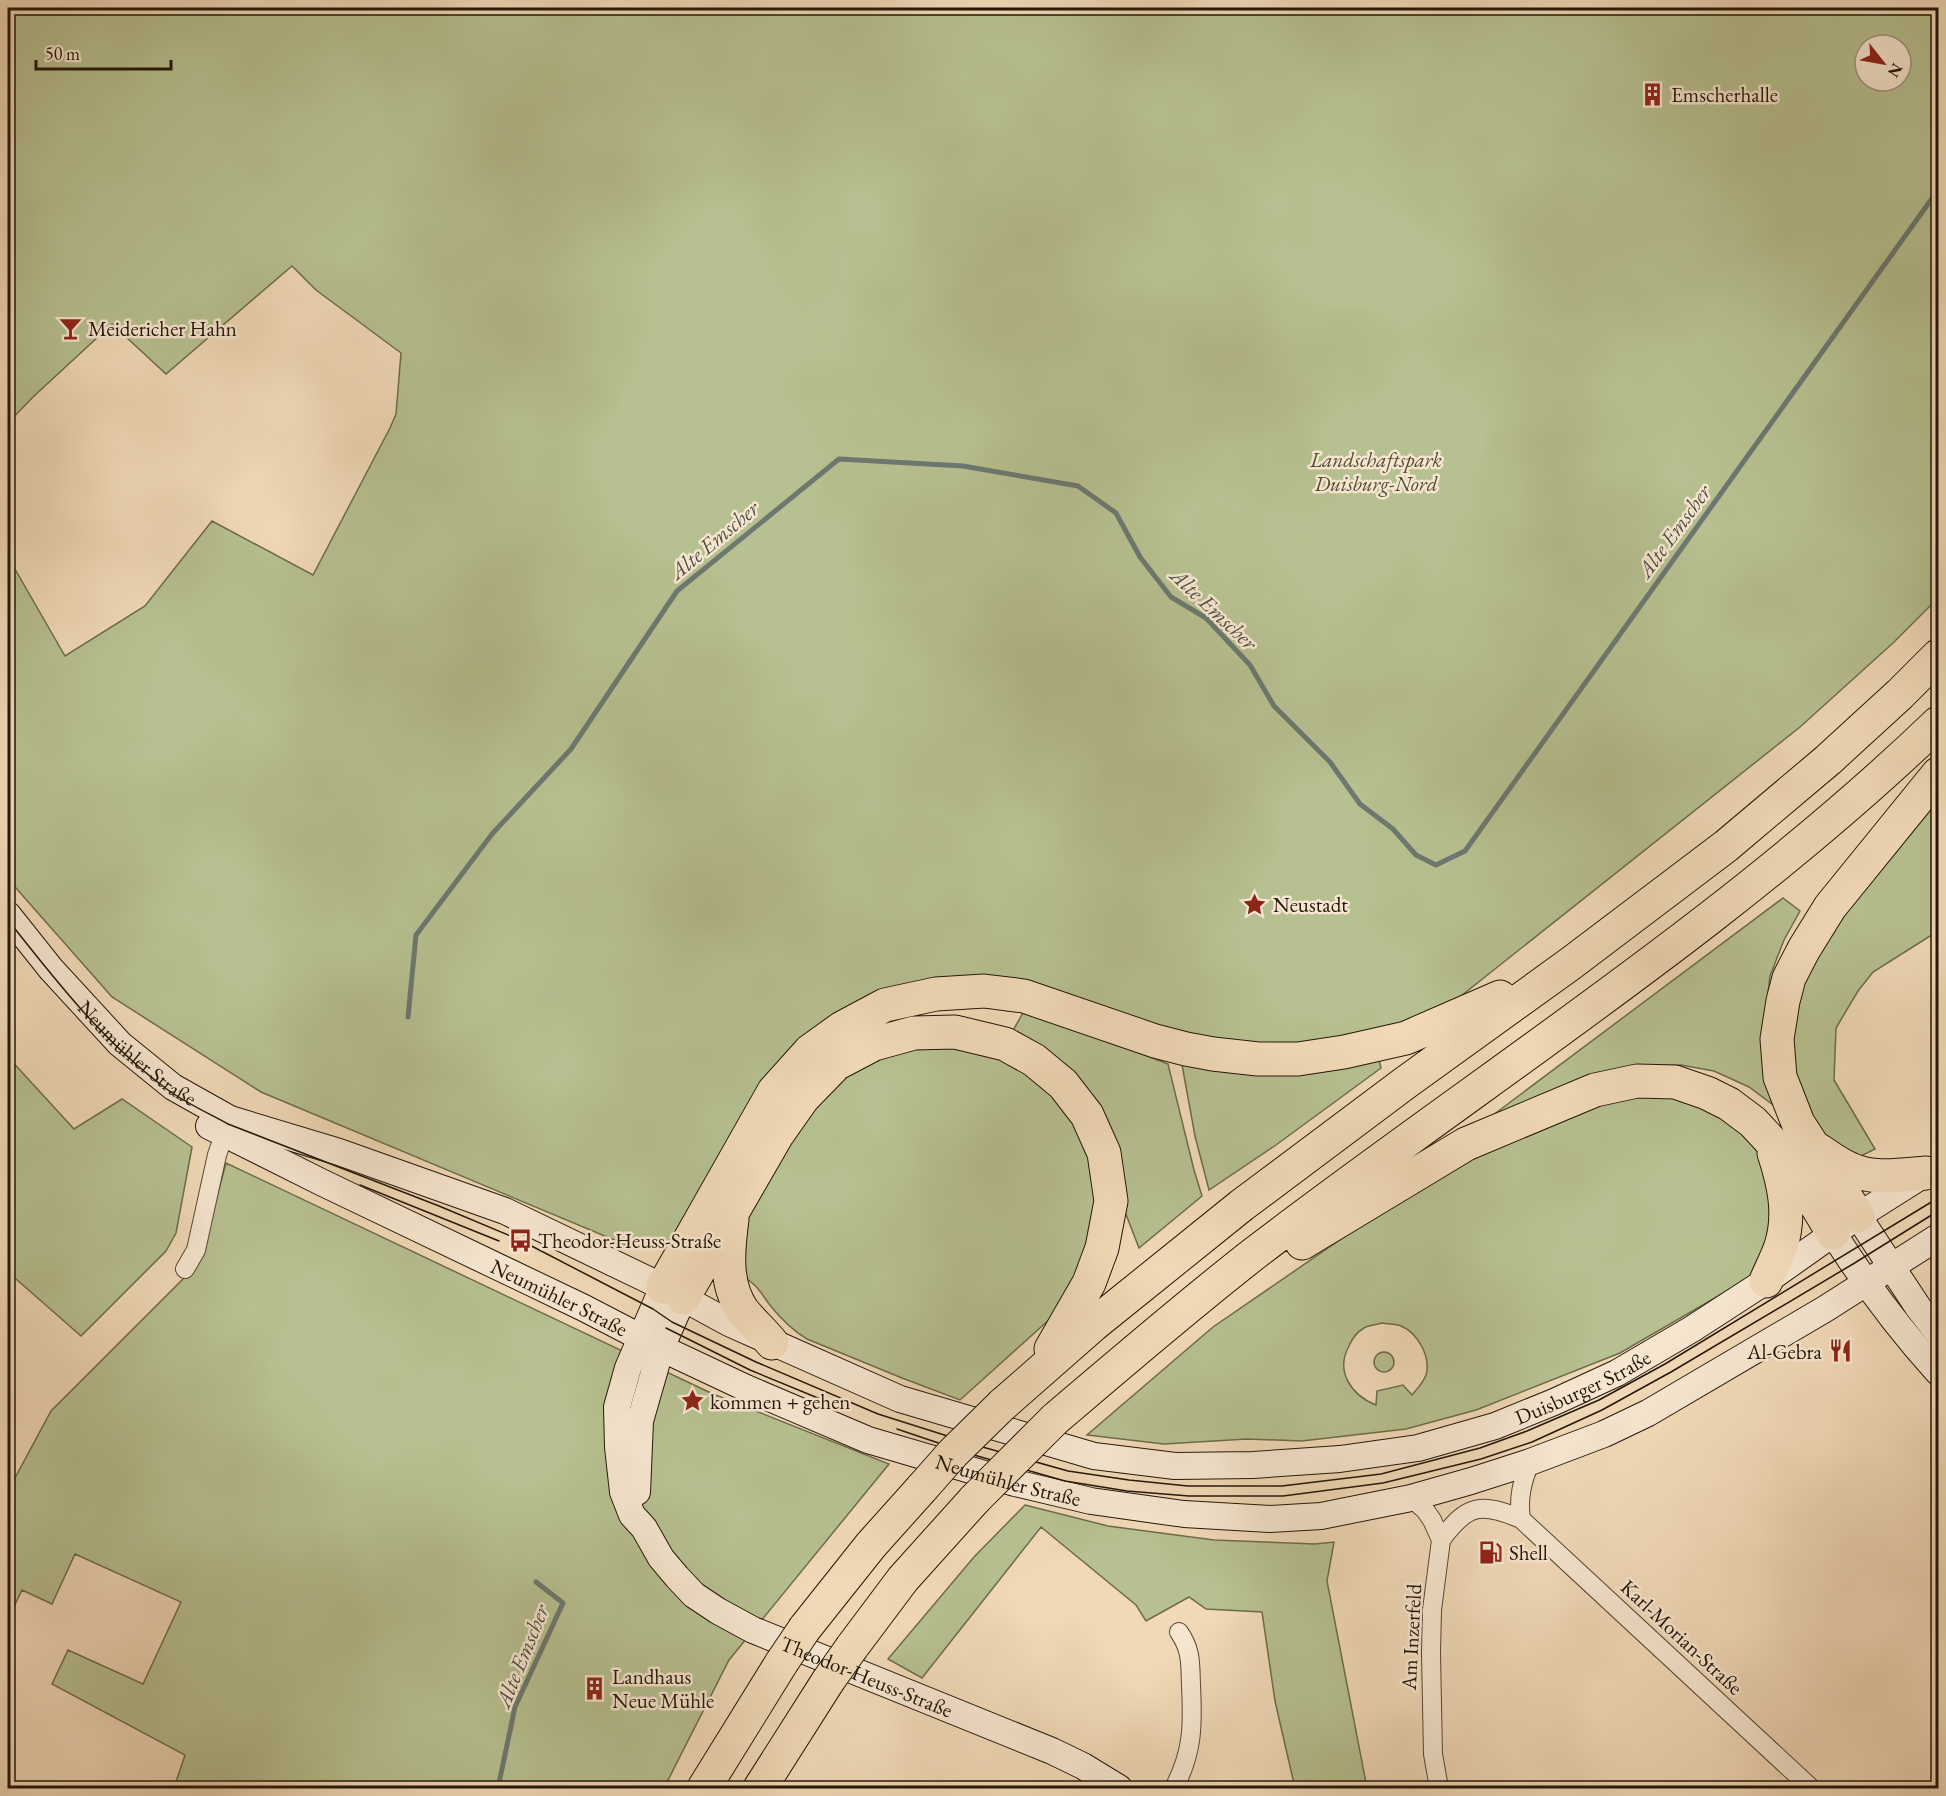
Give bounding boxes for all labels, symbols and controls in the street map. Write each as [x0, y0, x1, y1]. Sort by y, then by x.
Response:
scale bar [36, 33, 171, 71]
north arrow [1853, 33, 1913, 93]
text: 50 m [45, 42, 80, 65]
text: N [1883, 60, 1908, 81]
building icon: Emscherhalle [1640, 81, 1666, 107]
place label: Emscherhalle [1671, 81, 1778, 108]
bar icon: Meidericher Hahn [57, 315, 83, 341]
place label: Meidericher Hahn [88, 315, 237, 342]
park label: Landschaftspark Duisburg-Nord [1309, 446, 1442, 497]
water label: Alte Emscher [1629, 477, 1719, 585]
water label: Alte Emscher [662, 493, 766, 587]
water label: Alte Emscher [1163, 560, 1265, 658]
place icon: Neustadt [1242, 891, 1268, 917]
place label: Neustadt [1273, 891, 1348, 918]
street label: Neumühler Straße [72, 994, 202, 1111]
bus stop icon: Theodor-Heuss-Straße [507, 1227, 533, 1253]
place label: Theodor-Heuss-Straße [538, 1227, 721, 1254]
street label: Neumühler Straße [487, 1252, 633, 1342]
place label: Al-Gebra [1746, 1338, 1823, 1365]
restaurant icon: Al-Gebra [1827, 1338, 1853, 1364]
street label: Duisburger Straße [1511, 1343, 1655, 1430]
place icon: kommen + gehen [679, 1388, 705, 1414]
place label: kommen + gehen [710, 1388, 850, 1415]
street label: Neumühler Straße [933, 1447, 1084, 1512]
fuel station icon: Shell [1478, 1539, 1504, 1565]
place label: Shell [1509, 1539, 1548, 1566]
street label: Karl-Morian-Straße [1615, 1573, 1749, 1701]
street label: Am Inzerfeld [1395, 1583, 1427, 1692]
water label: Alte Emscher [488, 1599, 556, 1713]
street label: Theodor-Heuss-Straße [777, 1629, 957, 1723]
place label: Landhaus Neue Mühle [612, 1663, 714, 1714]
building icon: Landhaus Neue Mühle [581, 1675, 607, 1701]

